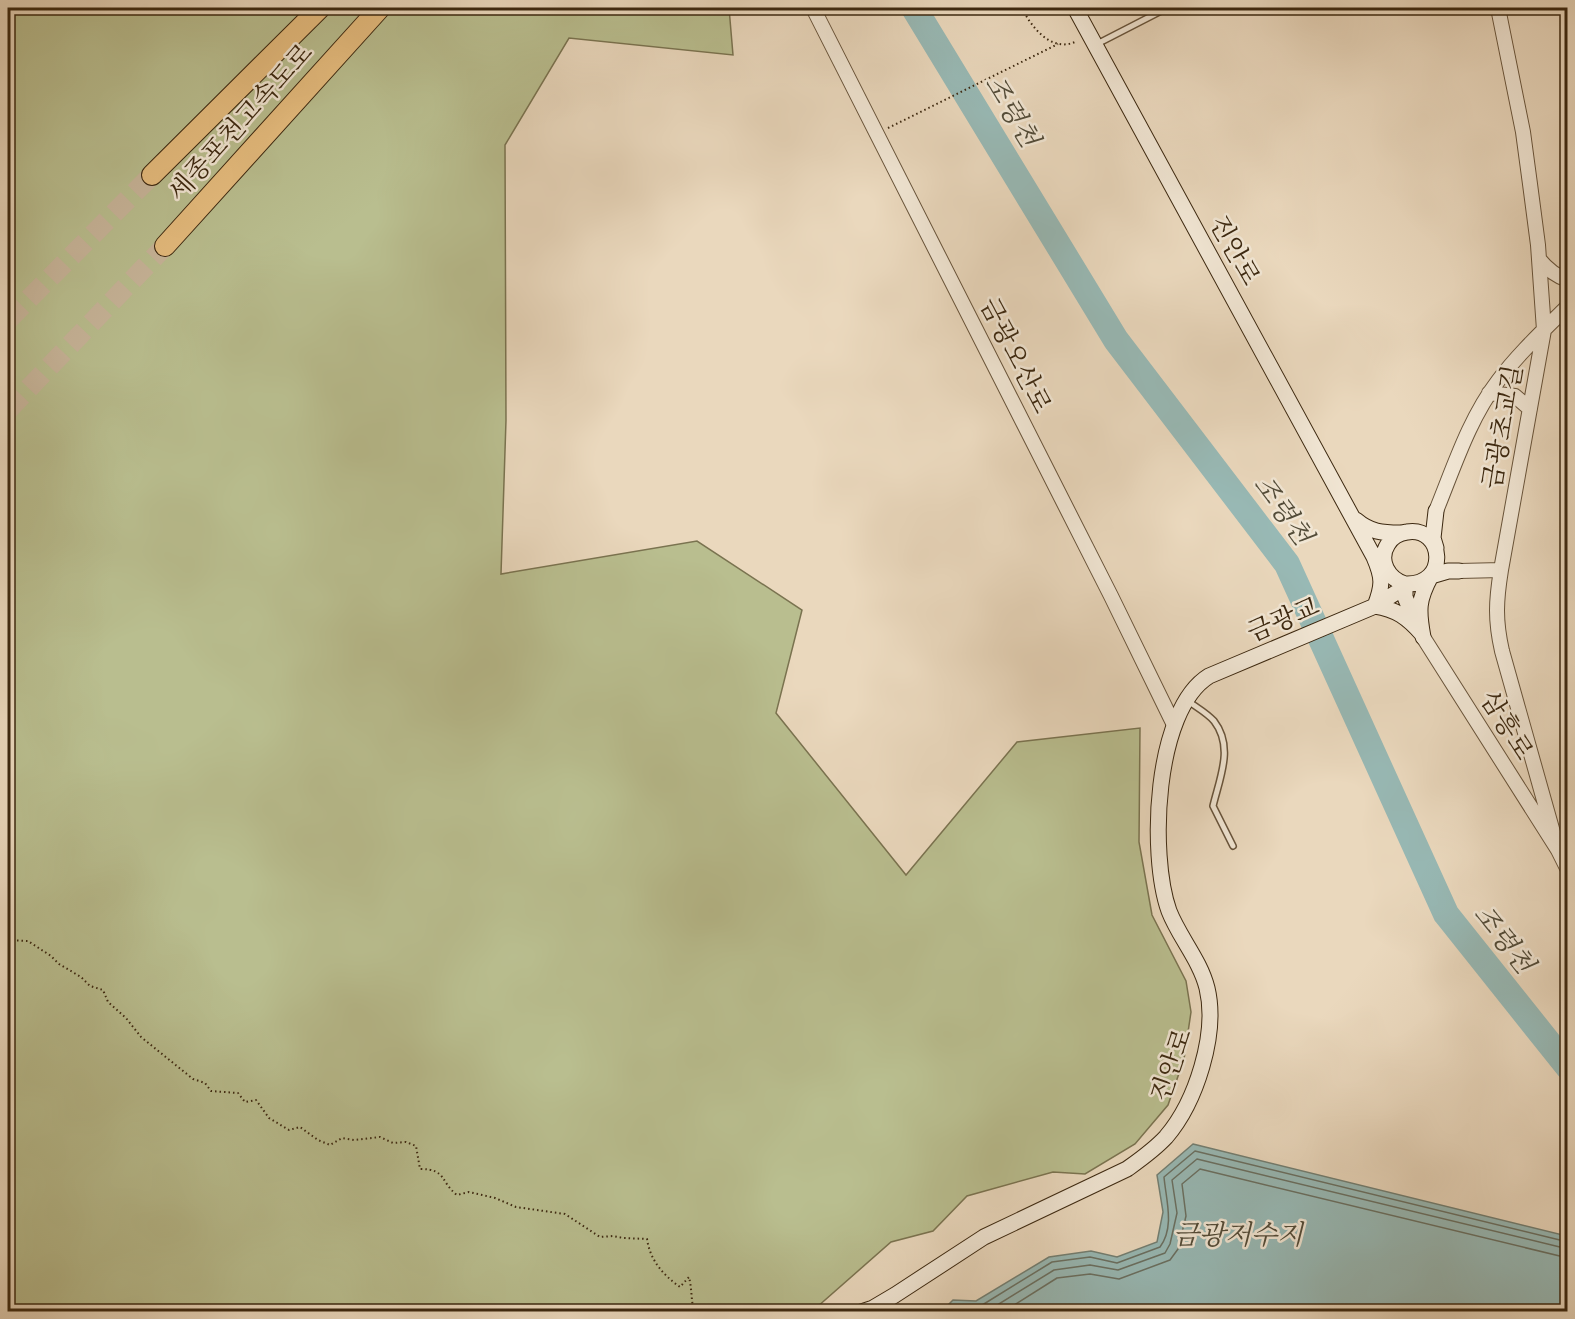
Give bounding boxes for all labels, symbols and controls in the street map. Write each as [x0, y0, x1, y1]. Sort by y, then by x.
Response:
street label: 세종포천고속도로 [162, 37, 320, 208]
water label: 조령천 [977, 69, 1047, 155]
street label: 진안로 [1202, 210, 1266, 291]
street label: 금광오산로 [972, 292, 1058, 419]
street label: 금광초교길 [1476, 363, 1530, 492]
water label: 조령천 [1246, 469, 1320, 553]
street label: 금광교 [1242, 590, 1324, 649]
street label: 삼흥로 [1473, 685, 1540, 766]
water label: 조령천 [1467, 898, 1542, 982]
street label: 진안로 [1145, 1024, 1199, 1106]
water label: 금광저수지 [1173, 1219, 1305, 1252]

